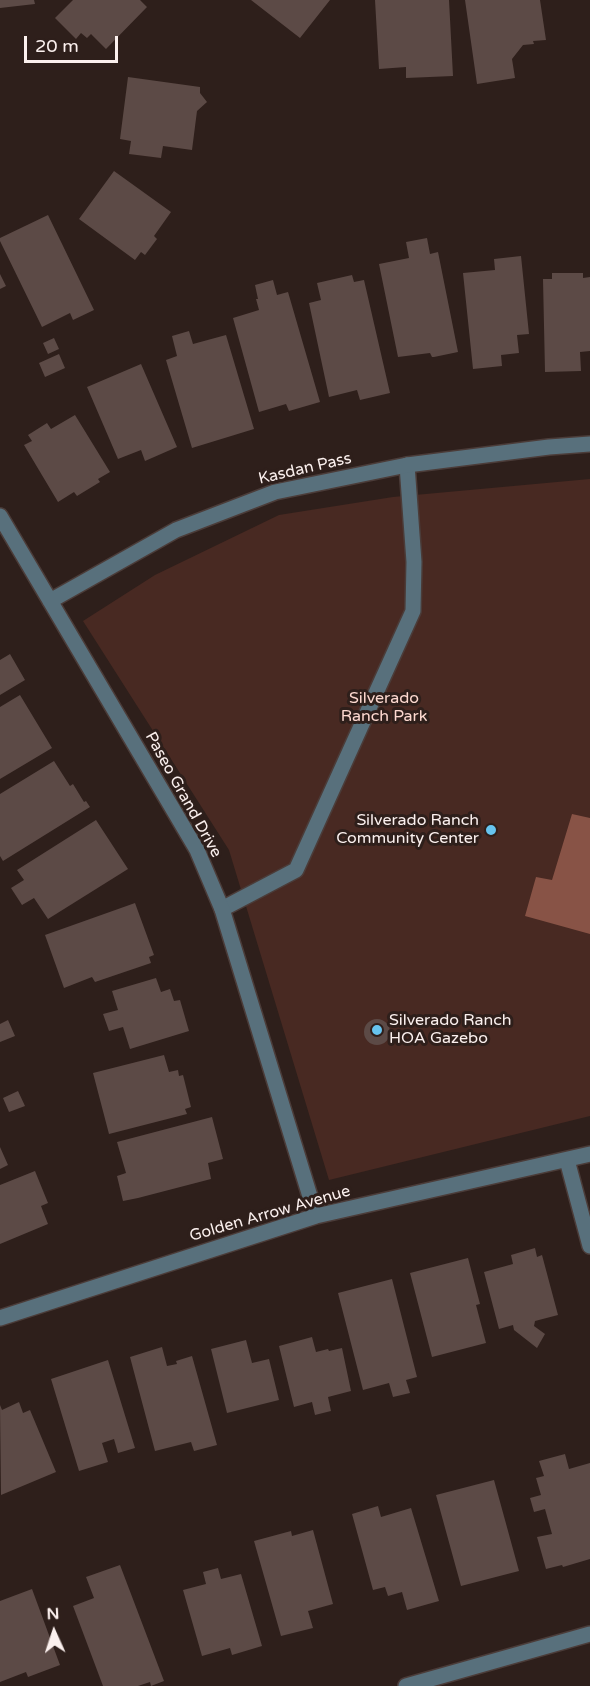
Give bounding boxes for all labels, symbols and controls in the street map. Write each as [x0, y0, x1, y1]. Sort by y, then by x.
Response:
scale bar [27, 24, 122, 62]
text: 20 m [35, 35, 79, 57]
street label: Kasdan Pass [257, 449, 353, 489]
park label: Silverado Ranch Park [341, 689, 427, 727]
street label: Paseo Grand Drive [141, 729, 225, 861]
place label: Silverado Ranch Community Center [336, 811, 479, 849]
marker: Silverado Ranch Community Center [484, 823, 498, 837]
place label: Silverado Ranch HOA Gazebo [389, 1011, 512, 1049]
marker: Silverado Ranch HOA Gazebo [370, 1023, 384, 1037]
street label: Golden Arrow Avenue [187, 1182, 353, 1246]
north arrow [24, 1602, 84, 1662]
text: N [46, 1604, 60, 1624]

